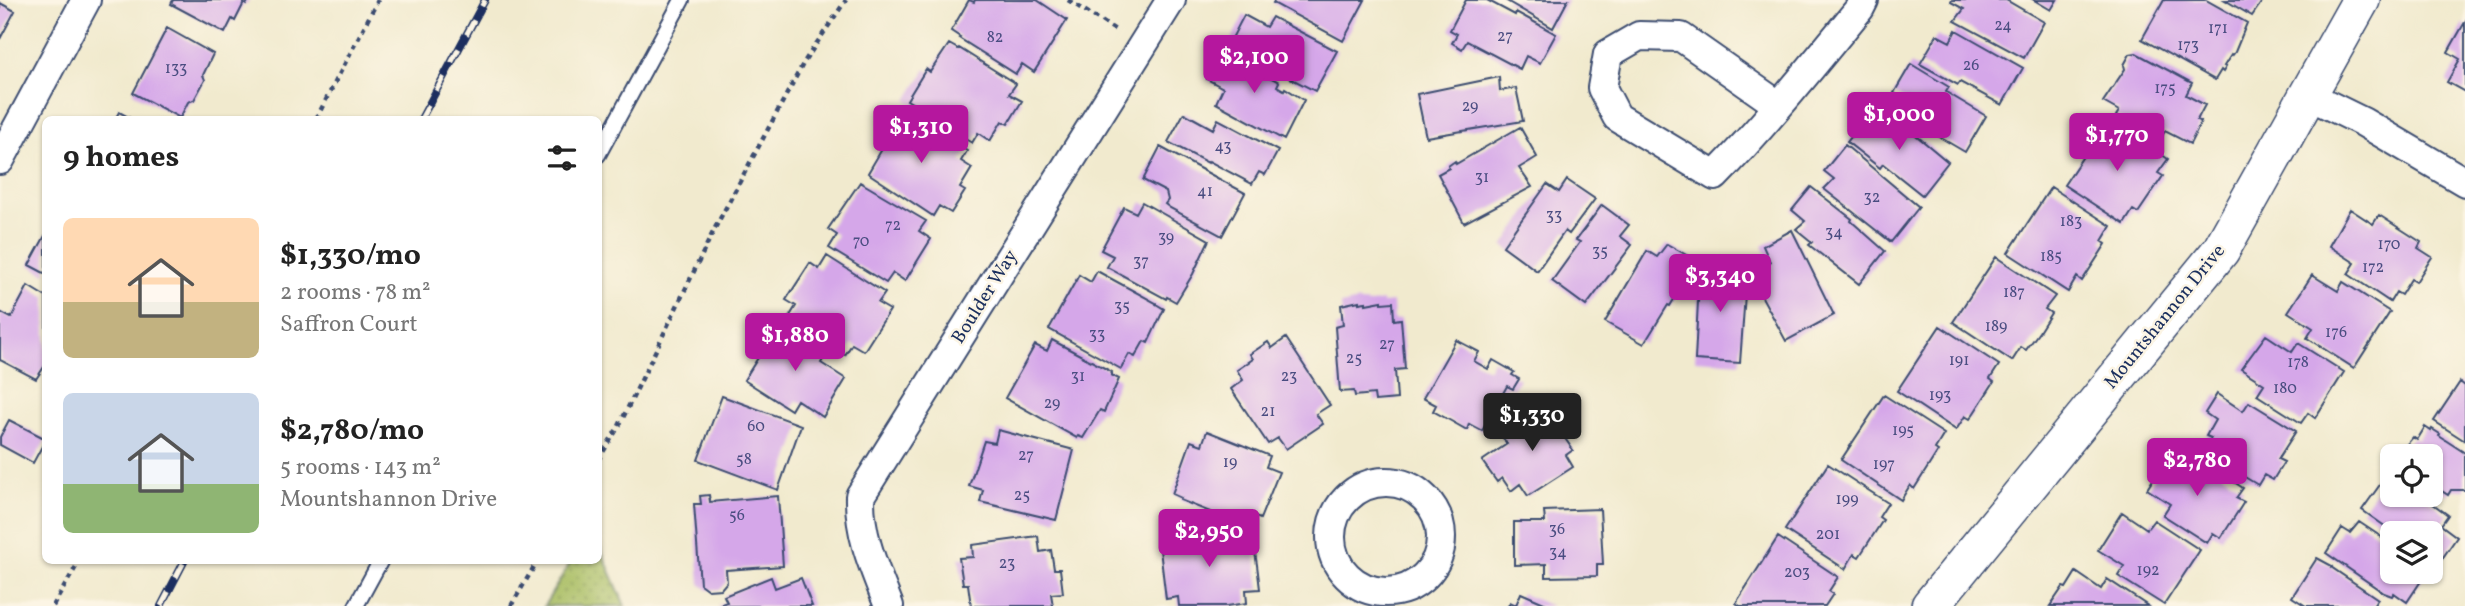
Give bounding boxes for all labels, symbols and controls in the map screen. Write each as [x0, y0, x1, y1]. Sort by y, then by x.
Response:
house number: 24 [1994, 15, 2012, 37]
house number: 171 [2208, 18, 2228, 40]
house number: 27 [1497, 26, 1513, 48]
house number: 82 [987, 27, 1003, 49]
house number: 173 [2177, 35, 2199, 57]
pin: $2,100 [1197, 36, 1311, 95]
text: $2,100 [1219, 42, 1289, 74]
house number: 26 [1963, 55, 1979, 77]
house number: 133 [165, 58, 187, 80]
house number: 175 [2154, 78, 2176, 100]
pin: $1,000 [1842, 92, 1956, 152]
house number: 29 [1462, 96, 1478, 118]
text: $1,000 [1863, 99, 1935, 131]
pin: $1,310 [864, 106, 978, 165]
text: $1,310 [889, 112, 953, 144]
pin: $1,770 [2060, 114, 2174, 173]
text: $1,770 [2085, 120, 2149, 152]
house number: 43 [1214, 136, 1232, 158]
text: 9 homes [63, 137, 179, 179]
icon: filters [543, 139, 581, 177]
house number: 31 [1475, 167, 1489, 189]
house number: 41 [1197, 181, 1213, 203]
house number: 32 [1864, 187, 1880, 209]
house number: 33 [1546, 205, 1562, 227]
house number: 183 [2060, 211, 2082, 233]
house number: 72 [885, 215, 901, 237]
house number: 34 [1825, 222, 1843, 244]
house number: 39 [1158, 227, 1174, 249]
house number: 70 [853, 231, 869, 253]
house number: 170 [2378, 234, 2400, 256]
text: $1,330/mo [280, 235, 421, 277]
street label: Mountshannon Drive [2098, 239, 2232, 395]
house number: 35 [1592, 241, 1608, 263]
street label: Boulder Way [946, 245, 1024, 349]
icon: home [119, 246, 203, 330]
house number: 185 [2040, 246, 2062, 268]
house number: 37 [1133, 251, 1149, 273]
pin: $3,340 [1663, 254, 1777, 314]
house number: 172 [2362, 257, 2384, 279]
text: $3,340 [1685, 261, 1755, 293]
text: 2 rooms · 78 m² [280, 277, 431, 309]
house number: 187 [2003, 282, 2025, 304]
house number: 35 [1114, 296, 1130, 318]
text: Saffron Court [280, 309, 418, 341]
pin: $1,880 [738, 314, 852, 373]
house number: 189 [1985, 316, 2007, 338]
text: $1,880 [761, 320, 829, 352]
house number: 176 [2325, 322, 2347, 344]
house number: 33 [1089, 324, 1105, 346]
house number: 27 [1379, 334, 1395, 356]
house number: 25 [1346, 348, 1362, 370]
house number: 191 [1949, 350, 1969, 372]
house number: 178 [2287, 352, 2309, 374]
house number: 31 [1071, 366, 1085, 388]
house number: 23 [1281, 366, 1297, 388]
house number: 180 [2273, 378, 2297, 400]
house number: 193 [1929, 385, 1951, 407]
house number: 29 [1044, 393, 1060, 415]
pin: $1,330 [1475, 393, 1589, 453]
text: $1,330 [1499, 400, 1565, 432]
house number: 21 [1261, 401, 1275, 423]
text: $2,780/mo [280, 410, 424, 452]
house number: 60 [747, 416, 765, 438]
house number: 195 [1892, 420, 1914, 442]
icon: home [119, 421, 203, 505]
pin: $2,780 [2140, 438, 2254, 498]
map controls [2380, 444, 2443, 584]
button: locate [2380, 444, 2443, 507]
house number: 27 [1018, 445, 1034, 467]
text: $2,780 [2163, 445, 2231, 477]
house number: 58 [736, 449, 752, 471]
text: 5 rooms · 143 m² [280, 452, 441, 484]
house number: 19 [1223, 452, 1237, 474]
house number: 197 [1873, 454, 1895, 476]
text: Mountshannon Drive [280, 484, 497, 516]
house number: 25 [1014, 485, 1030, 507]
house number: 199 [1836, 489, 1858, 511]
house number: 56 [729, 505, 745, 527]
pin: $2,950 [1152, 510, 1266, 569]
text: $2,950 [1174, 516, 1244, 548]
house number: 36 [1549, 519, 1565, 541]
button: layers [2380, 521, 2443, 584]
house number: 201 [1816, 524, 1840, 546]
house number: 34 [1549, 542, 1567, 564]
house number: 23 [999, 553, 1015, 575]
house number: 192 [2136, 560, 2160, 582]
house number: 203 [1784, 562, 1810, 584]

